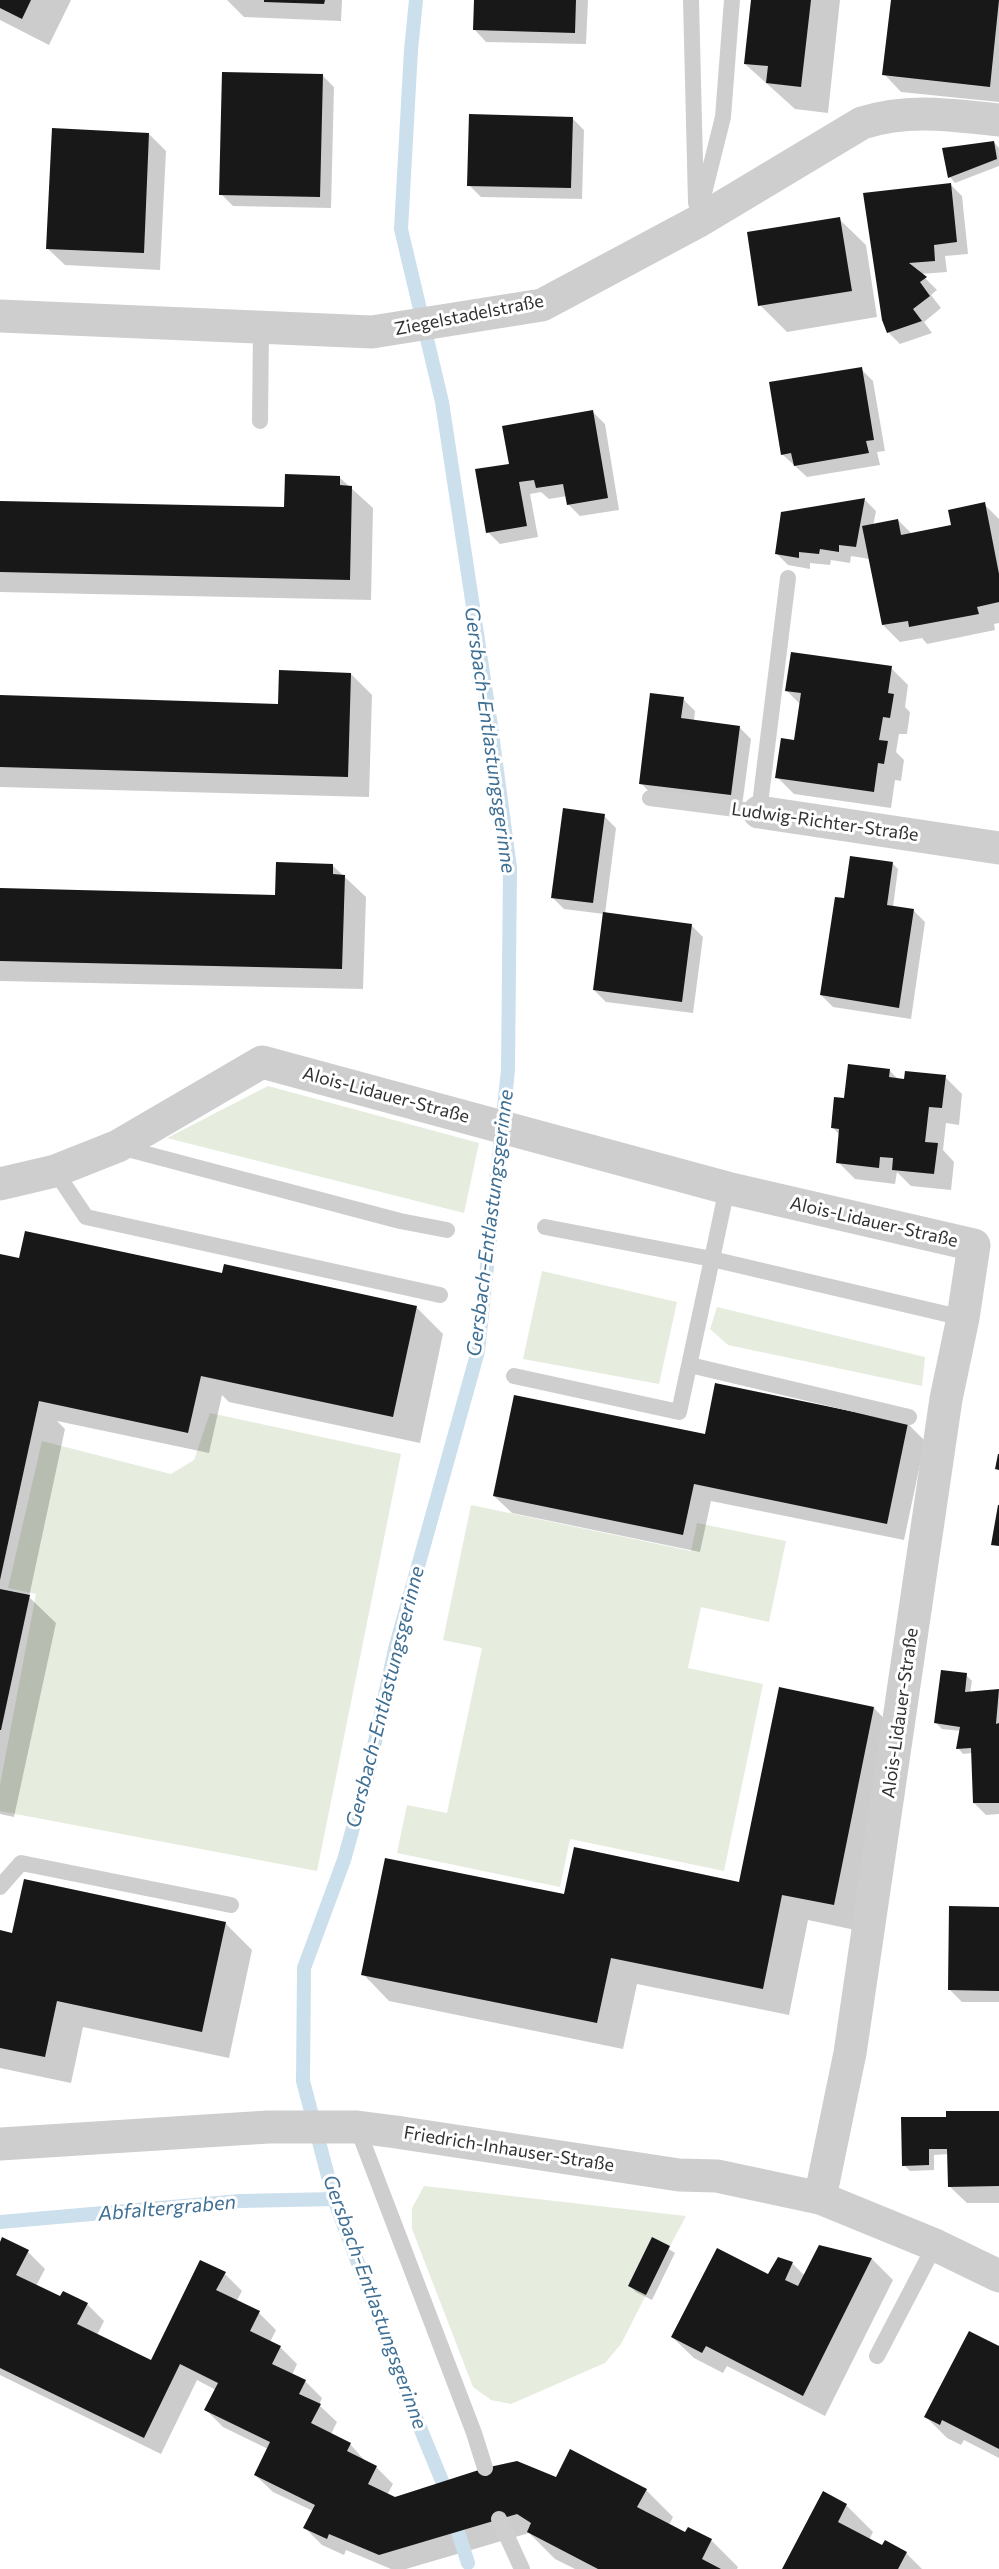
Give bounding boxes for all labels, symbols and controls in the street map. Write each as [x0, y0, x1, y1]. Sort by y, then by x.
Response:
street label: Ziegelstadelstraße [393, 290, 545, 340]
water label: Gersbach-Entlastungsgerinne [459, 605, 521, 875]
street label: Ludwig-Richter-Straße [730, 798, 920, 846]
street label: Alois-Lidauer-Straße [300, 1062, 472, 1128]
water label: Gersbach-Entlastungsgerinne [462, 1088, 518, 1358]
street label: Alois-Lidauer-Straße [788, 1192, 960, 1252]
water label: Gersbach-Entlastungsgerinne [341, 1564, 429, 1830]
street label: Alois-Lidauer-Straße [877, 1626, 923, 1800]
street label: Friedrich-Inhauser-Straße [402, 2122, 616, 2176]
water label: Gersbach-Entlastungsgerinne [318, 2172, 432, 2432]
water label: Abfaltergraben [97, 2190, 237, 2226]

